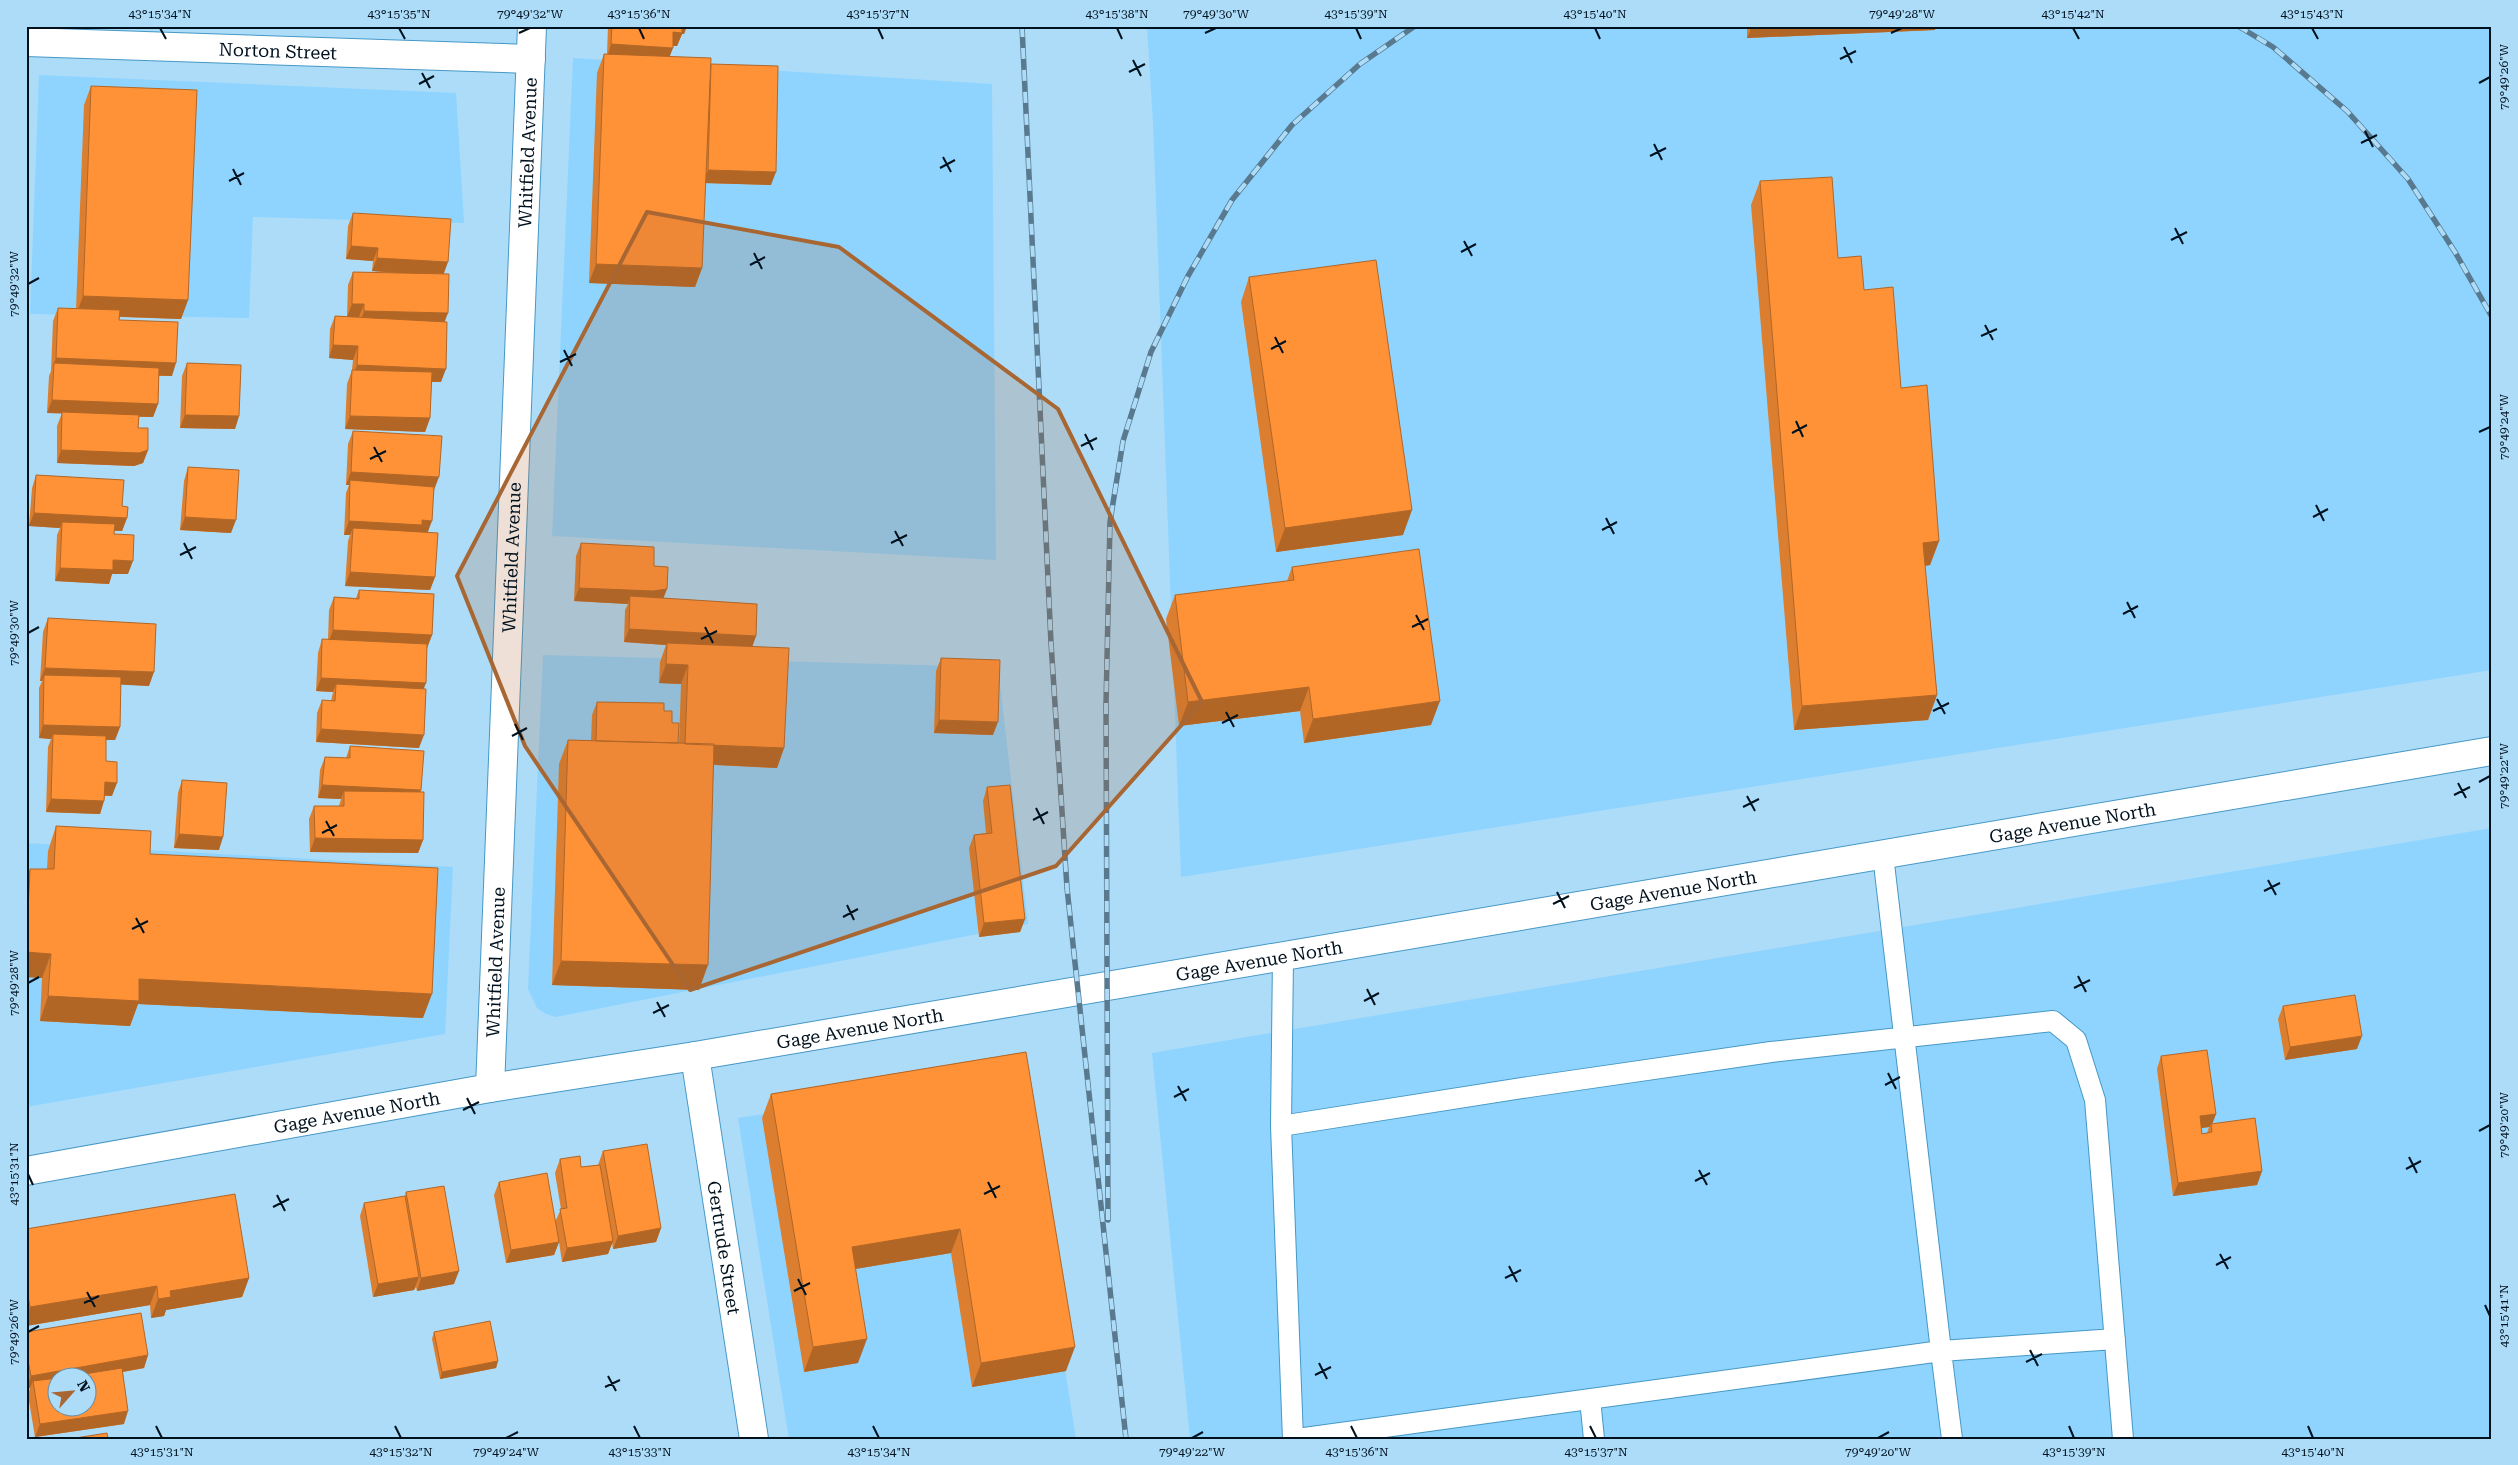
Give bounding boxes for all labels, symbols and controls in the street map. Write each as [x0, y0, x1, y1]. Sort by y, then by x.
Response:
text: 43°15'34"N [128, 7, 192, 21]
text: 43°15'35"N [367, 7, 431, 21]
text: 79°49'32"W [497, 7, 564, 21]
text: 43°15'36"N [607, 7, 671, 21]
text: 43°15'37"N [846, 7, 910, 21]
text: 43°15'38"N [1085, 7, 1149, 21]
text: 79°49'30"W [1183, 7, 1250, 21]
text: 43°15'39"N [1324, 7, 1388, 21]
text: 43°15'40"N [1563, 7, 1627, 21]
text: 79°49'28"W [1869, 7, 1936, 21]
text: 43°15'42"N [2041, 7, 2105, 21]
text: 43°15'43"N [2280, 7, 2344, 21]
street label: Norton Street [218, 38, 338, 63]
text: 79°49'26"W [2497, 43, 2511, 110]
street label: Whitfield Avenue [514, 77, 540, 228]
text: 79°49'32"W [7, 250, 21, 317]
text: 79°49'24"W [2497, 393, 2511, 460]
street label: Whitfield Avenue [498, 482, 524, 633]
text: 79°49'30"W [7, 599, 21, 666]
text: 79°49'22"W [2497, 742, 2511, 809]
street label: Gage Avenue North [1988, 798, 2158, 847]
street label: Gage Avenue North [1588, 865, 1758, 914]
street label: Whitfield Avenue [482, 886, 508, 1038]
street label: Gage Avenue North [1174, 936, 1344, 985]
text: 79°49'28"W [7, 949, 21, 1016]
street label: Gage Avenue North [775, 1004, 945, 1052]
street label: Gage Avenue North [272, 1087, 442, 1137]
text: 79°49'20"W [2497, 1091, 2511, 1158]
text: 43°15'31"N [7, 1142, 21, 1206]
street label: Gertrude Street [704, 1179, 745, 1316]
text: 43°15'41"N [2497, 1284, 2511, 1348]
text: 79°49'26"W [7, 1298, 21, 1365]
north arrow [48, 1368, 98, 1418]
text: N [74, 1378, 93, 1395]
text: 43°15'31"N [130, 1445, 194, 1459]
text: 43°15'32"N [369, 1445, 433, 1459]
text: 79°49'24"W [473, 1445, 540, 1459]
text: 43°15'33"N [608, 1445, 672, 1459]
text: 43°15'34"N [847, 1445, 911, 1459]
text: 79°49'22"W [1159, 1445, 1226, 1459]
text: 43°15'36"N [1325, 1445, 1389, 1459]
text: 43°15'37"N [1564, 1445, 1628, 1459]
text: 79°49'20"W [1845, 1445, 1912, 1459]
text: 43°15'39"N [2042, 1445, 2106, 1459]
text: 43°15'40"N [2281, 1445, 2345, 1459]

